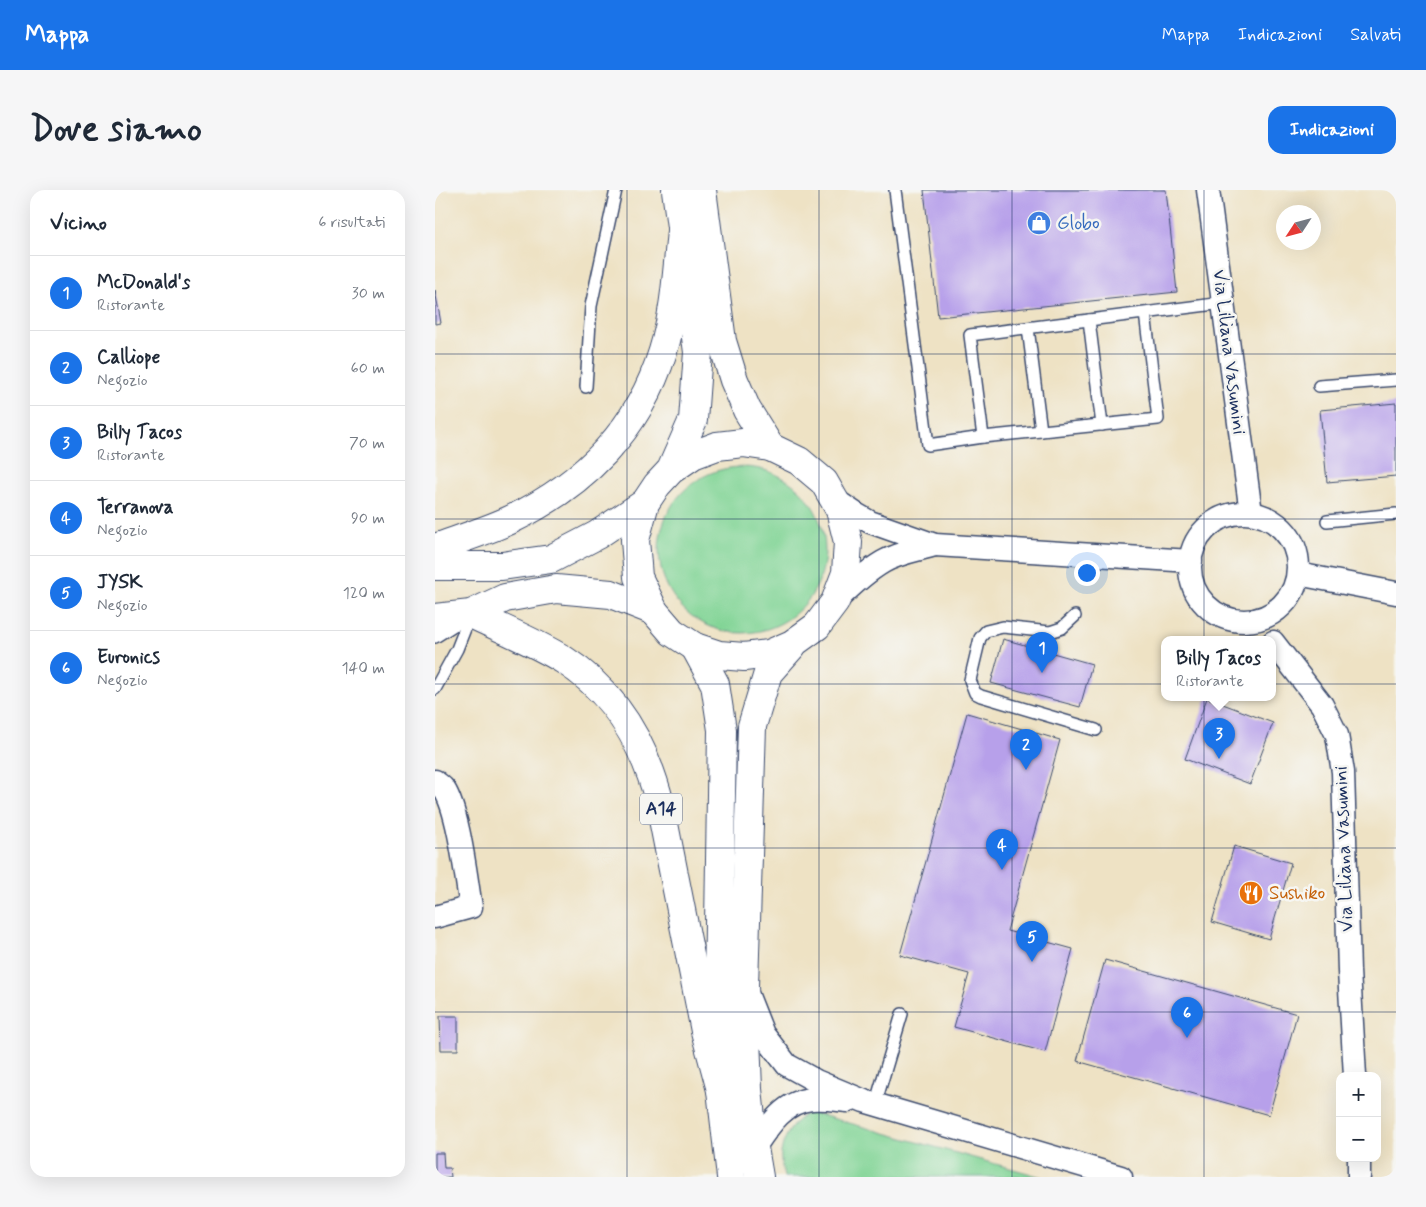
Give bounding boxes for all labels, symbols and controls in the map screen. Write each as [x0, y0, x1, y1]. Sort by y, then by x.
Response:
text: Mappa [25, 20, 89, 51]
text: Mappa [1162, 23, 1210, 47]
text: Indicazioni [1238, 23, 1322, 47]
text: Salvati [1350, 23, 1401, 47]
button: Indicazioni [1268, 106, 1396, 154]
text: Dove siamo [30, 107, 202, 153]
north arrow [1276, 205, 1321, 250]
text: Vicino [50, 209, 107, 237]
shop icon: Globo [1026, 210, 1052, 236]
place label: Globo [1057, 211, 1100, 236]
text: 6 risultati [318, 212, 385, 233]
street label: Via Liliana Vasumini [1206, 268, 1252, 436]
text: McDonald's [97, 270, 190, 295]
text: 1 [62, 283, 70, 304]
text: 30 m [352, 283, 385, 304]
text: Ristorante [97, 295, 165, 316]
text: Calliope [97, 345, 160, 370]
text: 2 [62, 358, 70, 379]
text: 60 m [351, 358, 385, 379]
text: Negozio [97, 370, 148, 391]
text: Billy Tacos [97, 420, 182, 445]
text: 3 [62, 433, 70, 454]
text: 70 m [349, 433, 385, 454]
text: Ristorante [97, 445, 165, 466]
text: Terranova [97, 495, 173, 520]
text: 4 [61, 508, 71, 529]
text: 90 m [351, 508, 385, 529]
text: Negozio [97, 520, 148, 541]
your location [1074, 560, 1100, 586]
text: JYSK [97, 570, 143, 595]
text: 5 [61, 583, 71, 604]
text: 120 m [343, 583, 385, 604]
text: Negozio [97, 595, 148, 616]
pin: 1 [1026, 632, 1058, 673]
popup [1161, 636, 1276, 701]
text: Euronics [97, 645, 160, 670]
text: Billy Tacos [1176, 646, 1261, 671]
text: 6 [62, 658, 70, 679]
text: 140 m [341, 658, 385, 679]
text: Negozio [97, 670, 148, 691]
text: Ristorante [1176, 671, 1244, 692]
pin: 3 [1203, 718, 1235, 759]
pin: 2 [1010, 729, 1042, 770]
street label: Via Liliana Vasumini [1329, 766, 1359, 932]
road number: A14 [640, 794, 682, 824]
pin: 4 [986, 829, 1018, 870]
restaurant icon: Sushiko [1238, 880, 1264, 906]
place label: Sushiko [1269, 881, 1325, 906]
pin: 5 [1016, 921, 1048, 962]
pin: 6 [1171, 997, 1203, 1038]
map controls [1336, 1072, 1381, 1162]
button: + [1336, 1072, 1381, 1117]
button: − [1336, 1117, 1381, 1162]

